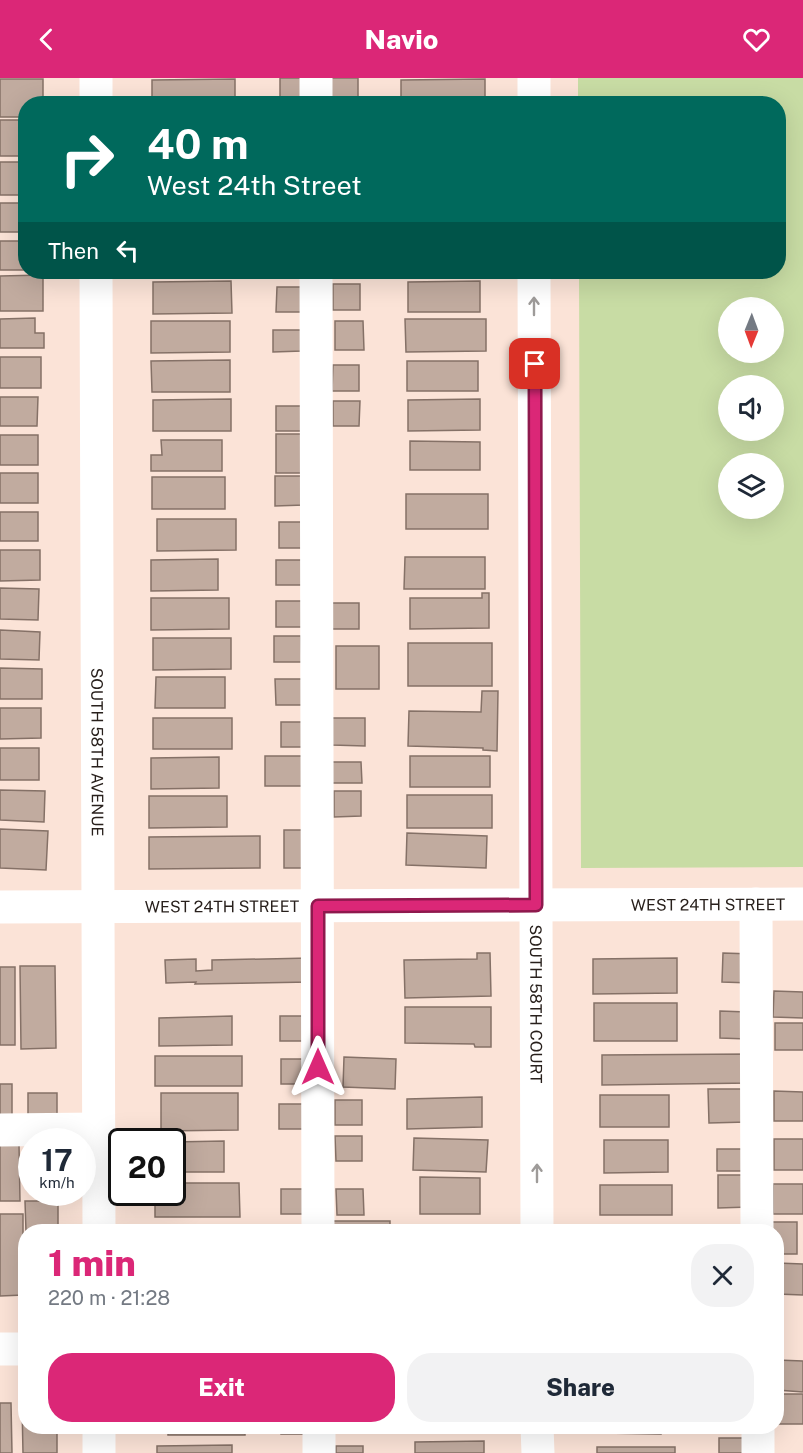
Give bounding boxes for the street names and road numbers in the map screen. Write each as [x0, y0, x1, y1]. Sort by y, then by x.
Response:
street label: SOUTH 58TH AVENUE [88, 668, 107, 836]
street label: WEST 24TH STREET [631, 895, 786, 914]
street label: WEST 24TH STREET [145, 896, 300, 916]
street label: SOUTH 58TH COURT [527, 924, 546, 1084]

